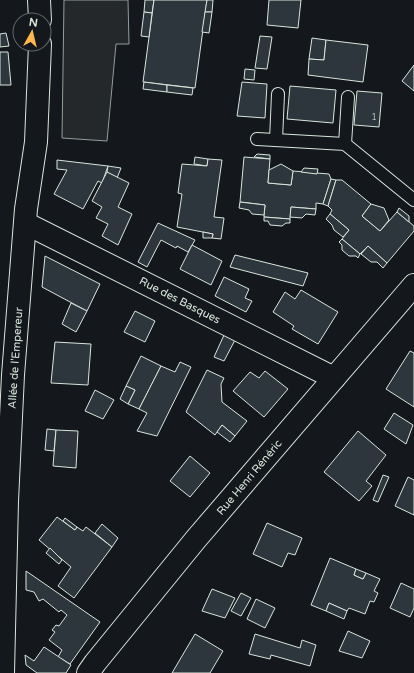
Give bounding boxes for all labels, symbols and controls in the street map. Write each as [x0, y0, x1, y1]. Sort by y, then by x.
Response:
north arrow [12, 12, 52, 52]
text: N [28, 16, 39, 30]
house number: 1 [371, 112, 377, 123]
street label: Rue des Basques [137, 274, 222, 326]
street label: Allée de l'Empereur [5, 306, 26, 409]
street label: Rue Henri Rénéric [214, 437, 285, 518]

